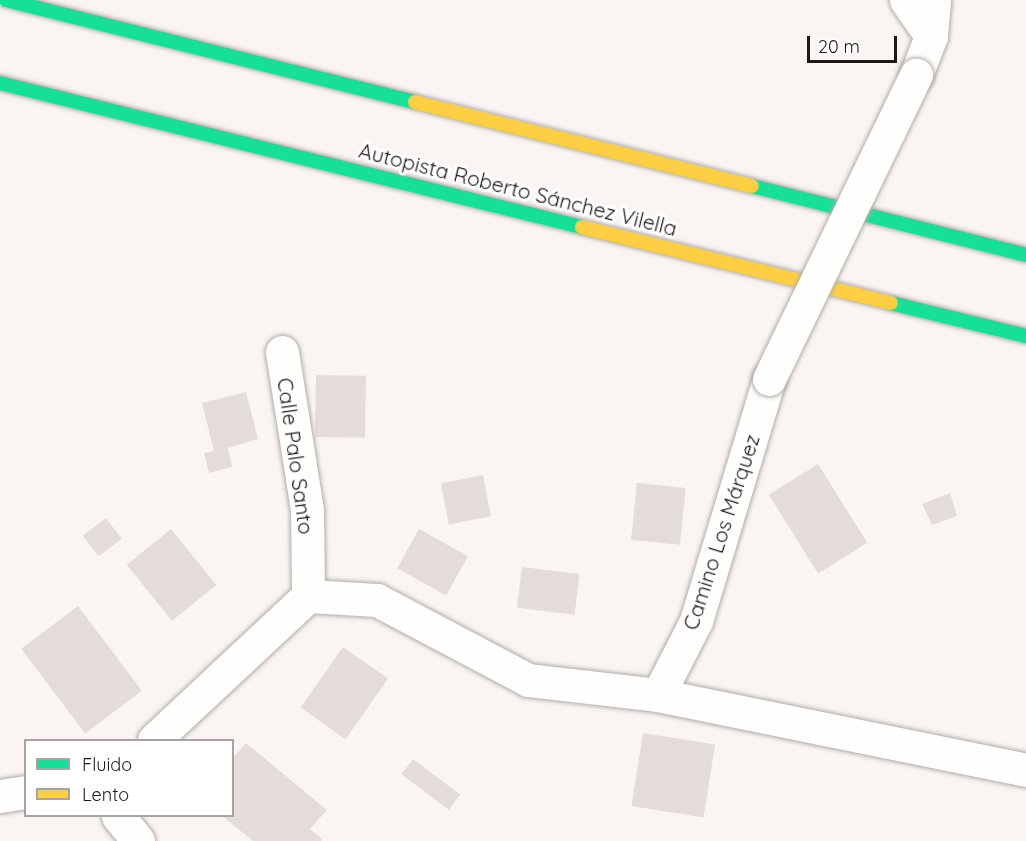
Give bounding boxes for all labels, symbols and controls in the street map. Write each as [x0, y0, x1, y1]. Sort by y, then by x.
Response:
scale bar [810, 24, 900, 62]
text: 20 m [818, 35, 860, 58]
street label: Autopista Roberto Sánchez Vilella [356, 137, 680, 241]
street label: Calle Palo Santo [273, 376, 319, 536]
street label: Camino Los Márquez [677, 431, 765, 633]
legend [24, 739, 234, 817]
text: Fluido [82, 753, 132, 776]
text: Lento [82, 783, 129, 806]

